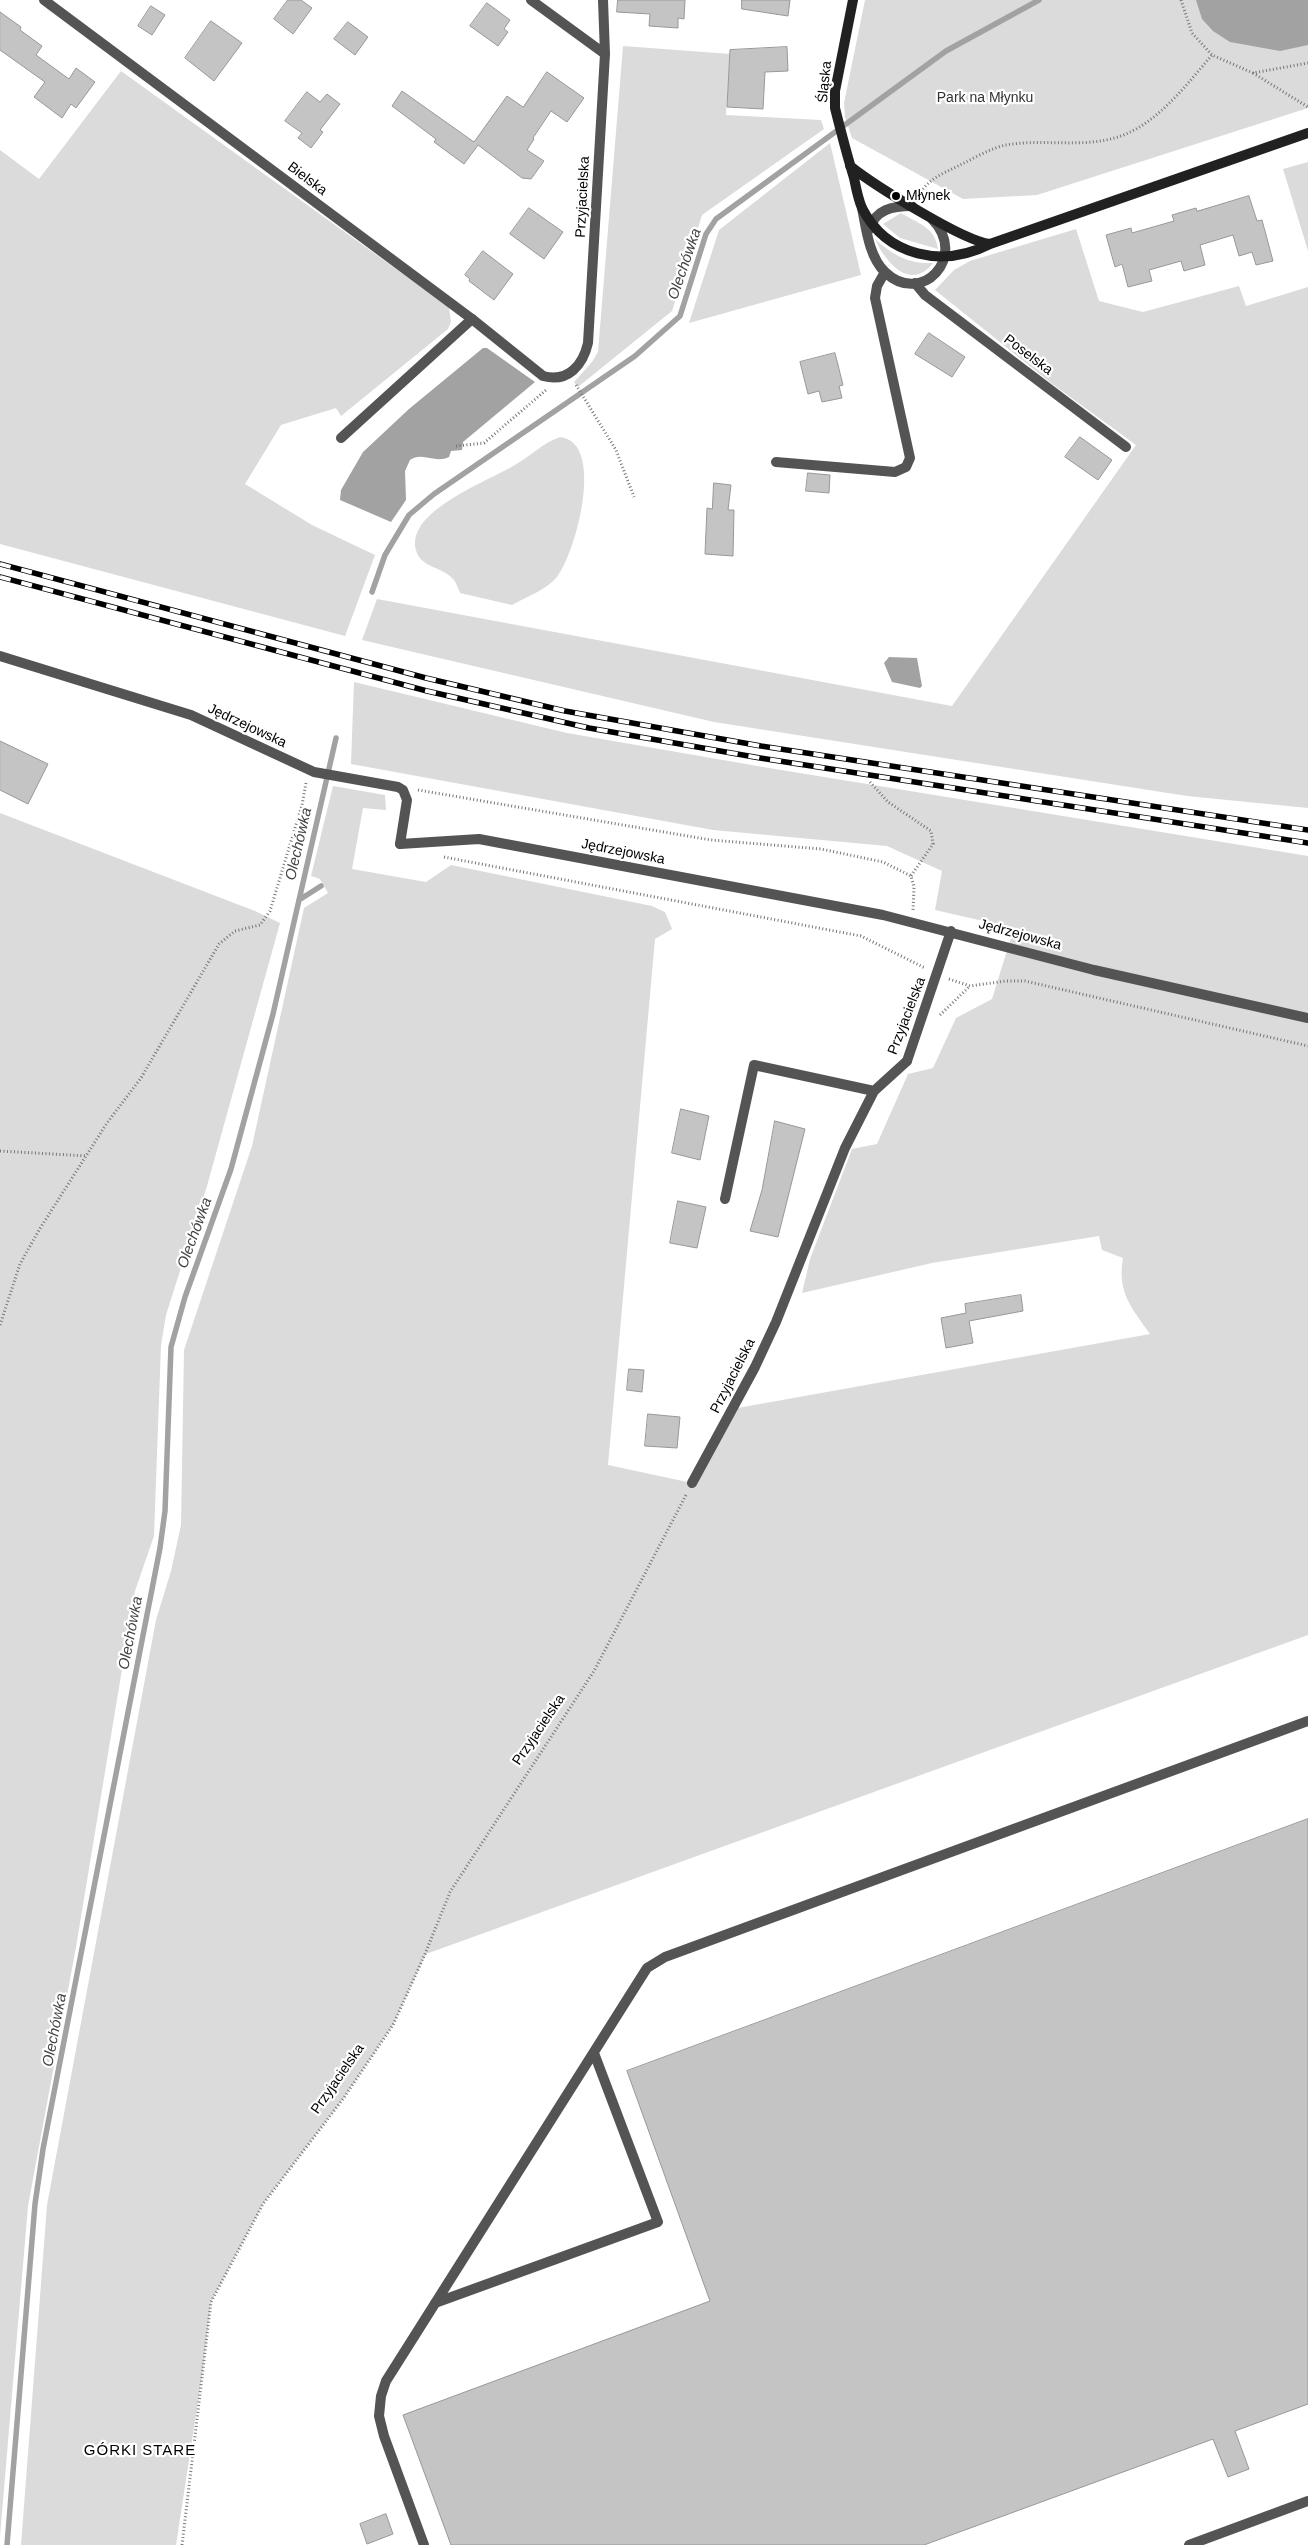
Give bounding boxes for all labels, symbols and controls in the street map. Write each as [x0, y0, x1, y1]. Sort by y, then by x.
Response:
street label: Śląska [814, 60, 836, 104]
park label: Park na Młynku [937, 90, 1033, 106]
street label: Przyjacielska [572, 156, 594, 238]
street label: Bielska [284, 159, 330, 199]
place label: Młynek [906, 188, 950, 204]
marker: Młynek [890, 190, 902, 202]
water label: Olechówka [664, 226, 706, 302]
street label: Poselska [1000, 331, 1056, 379]
street label: Jędrzejowska [205, 700, 289, 752]
water label: Olechówka [282, 806, 316, 882]
street label: Jędrzejowska [580, 836, 666, 868]
street label: Jędrzejowska [977, 916, 1063, 954]
street label: Przyjacielska [885, 975, 929, 1057]
water label: Olechówka [174, 1195, 216, 1271]
street label: Przyjacielska [707, 1336, 759, 1416]
water label: Olechówka [115, 1595, 147, 1671]
street label: Przyjacielska [509, 1691, 569, 1769]
water label: Olechówka [39, 1992, 71, 2068]
street label: Przyjacielska [308, 2041, 368, 2117]
district label: GÓRKI STARE [82, 2442, 198, 2460]

